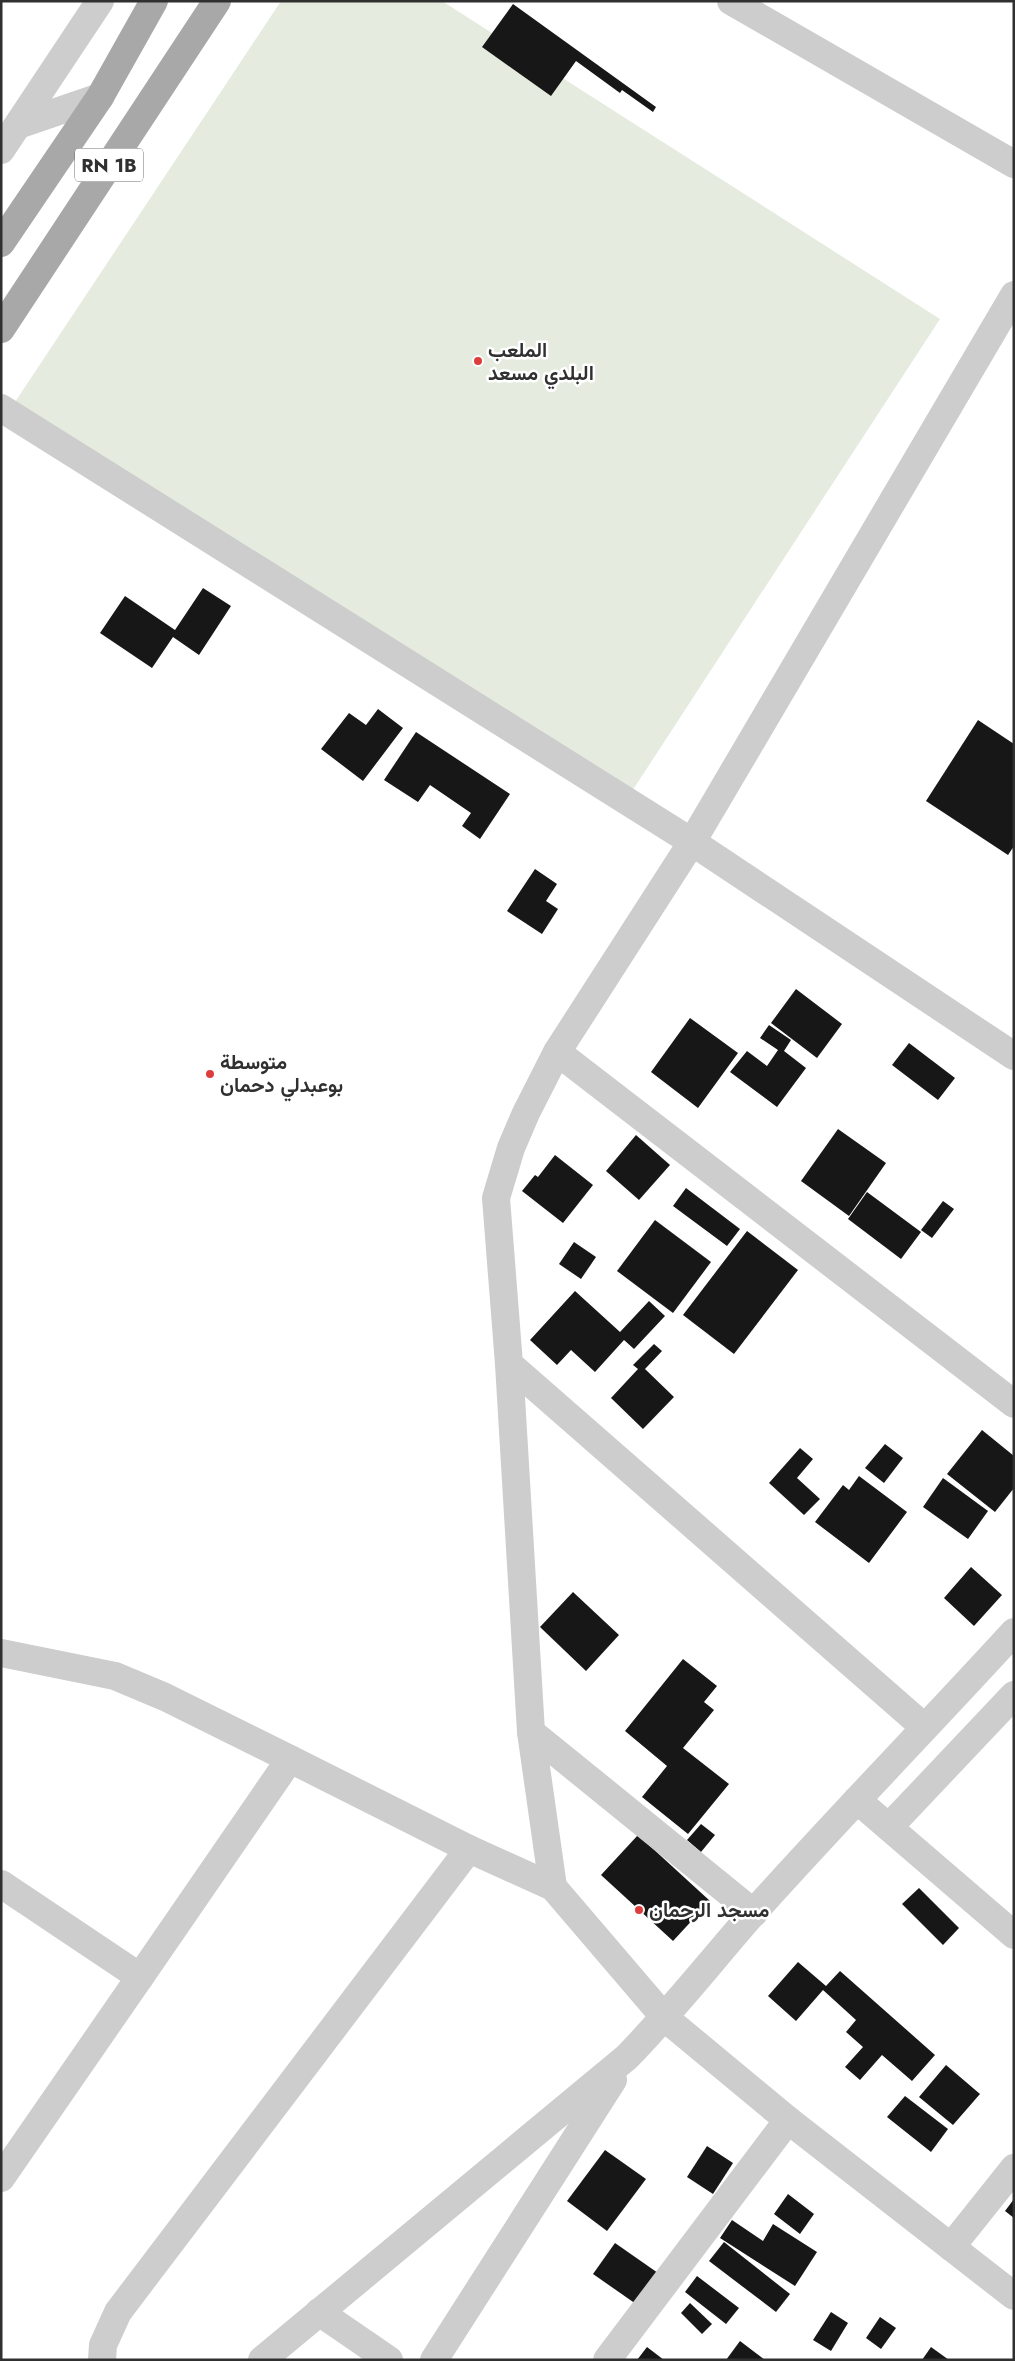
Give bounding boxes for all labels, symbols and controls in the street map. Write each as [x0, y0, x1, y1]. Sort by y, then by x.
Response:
road number: RN 1B [75, 148, 143, 182]
place label: الملعب البلدي مسعد [488, 336, 594, 390]
marker: الملعب البلدي مسعد [472, 355, 484, 367]
place label: متوسطة بوعبدلي دحمان [220, 1048, 343, 1102]
marker: متوسطة بوعبدلي دحمان [204, 1068, 216, 1080]
place label: مسجد الرحمان [649, 1896, 769, 1925]
marker: مسجد الرحمان [633, 1904, 645, 1916]

